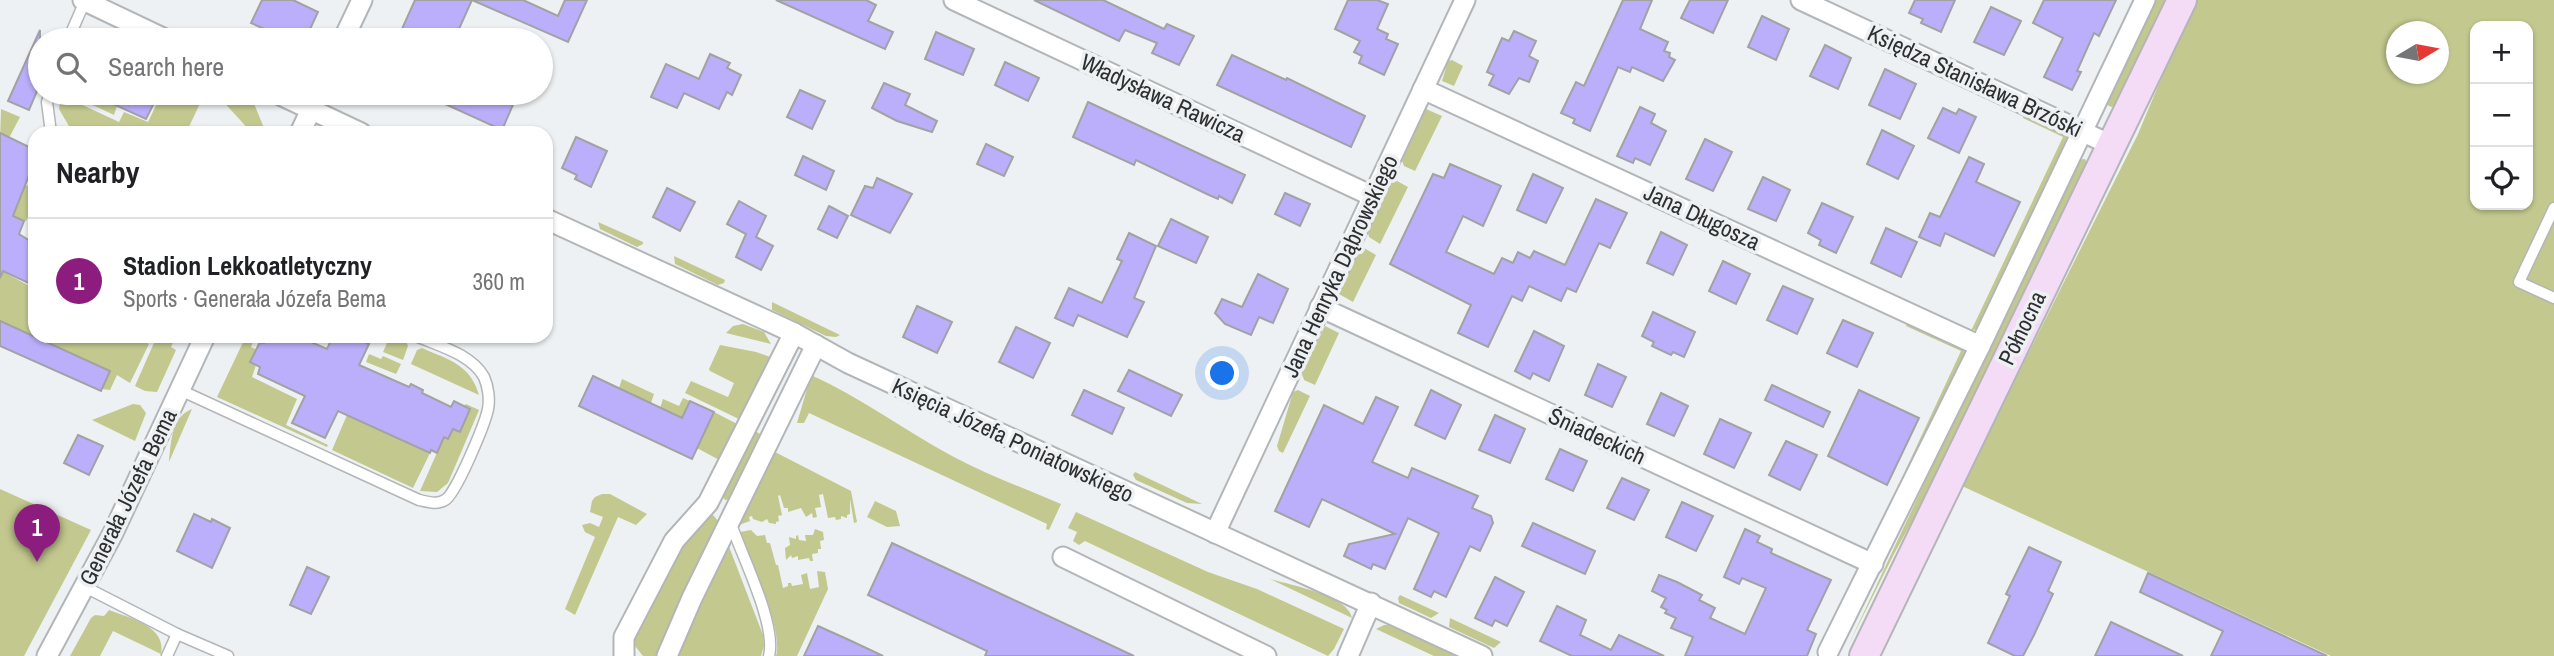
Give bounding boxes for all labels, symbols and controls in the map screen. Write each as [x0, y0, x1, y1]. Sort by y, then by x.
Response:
street label: Księdza Stanisława Brzóski [1863, 17, 2088, 144]
north arrow [2386, 21, 2449, 84]
map controls [2470, 21, 2533, 210]
button: + [2470, 21, 2533, 84]
search box [28, 28, 553, 105]
street label: Władysława Rawicza [1076, 46, 1251, 149]
icon: search [52, 48, 90, 86]
text: Search here [108, 49, 224, 84]
button: − [2470, 84, 2533, 147]
button: locate [2470, 147, 2533, 210]
street label: Jana Henryka Dąbrowskiego [1274, 150, 1405, 382]
text: Nearby [56, 152, 139, 192]
street label: Jana Długosza [1639, 176, 1766, 257]
text: Stadion Lekkoatletyczny [123, 248, 372, 283]
text: 1 [74, 266, 84, 297]
text: 360 m [473, 266, 525, 297]
text: Sports · Generała Józefa Bema [123, 283, 386, 314]
street label: Północna [1990, 285, 2053, 370]
your location [1205, 356, 1239, 390]
street label: Księcia Józefa Poniatowskiego [887, 370, 1139, 509]
street label: Śniadeckich [1544, 400, 1651, 472]
street label: Generała Józefa Bema [71, 403, 184, 590]
pin: 1 [14, 504, 60, 562]

